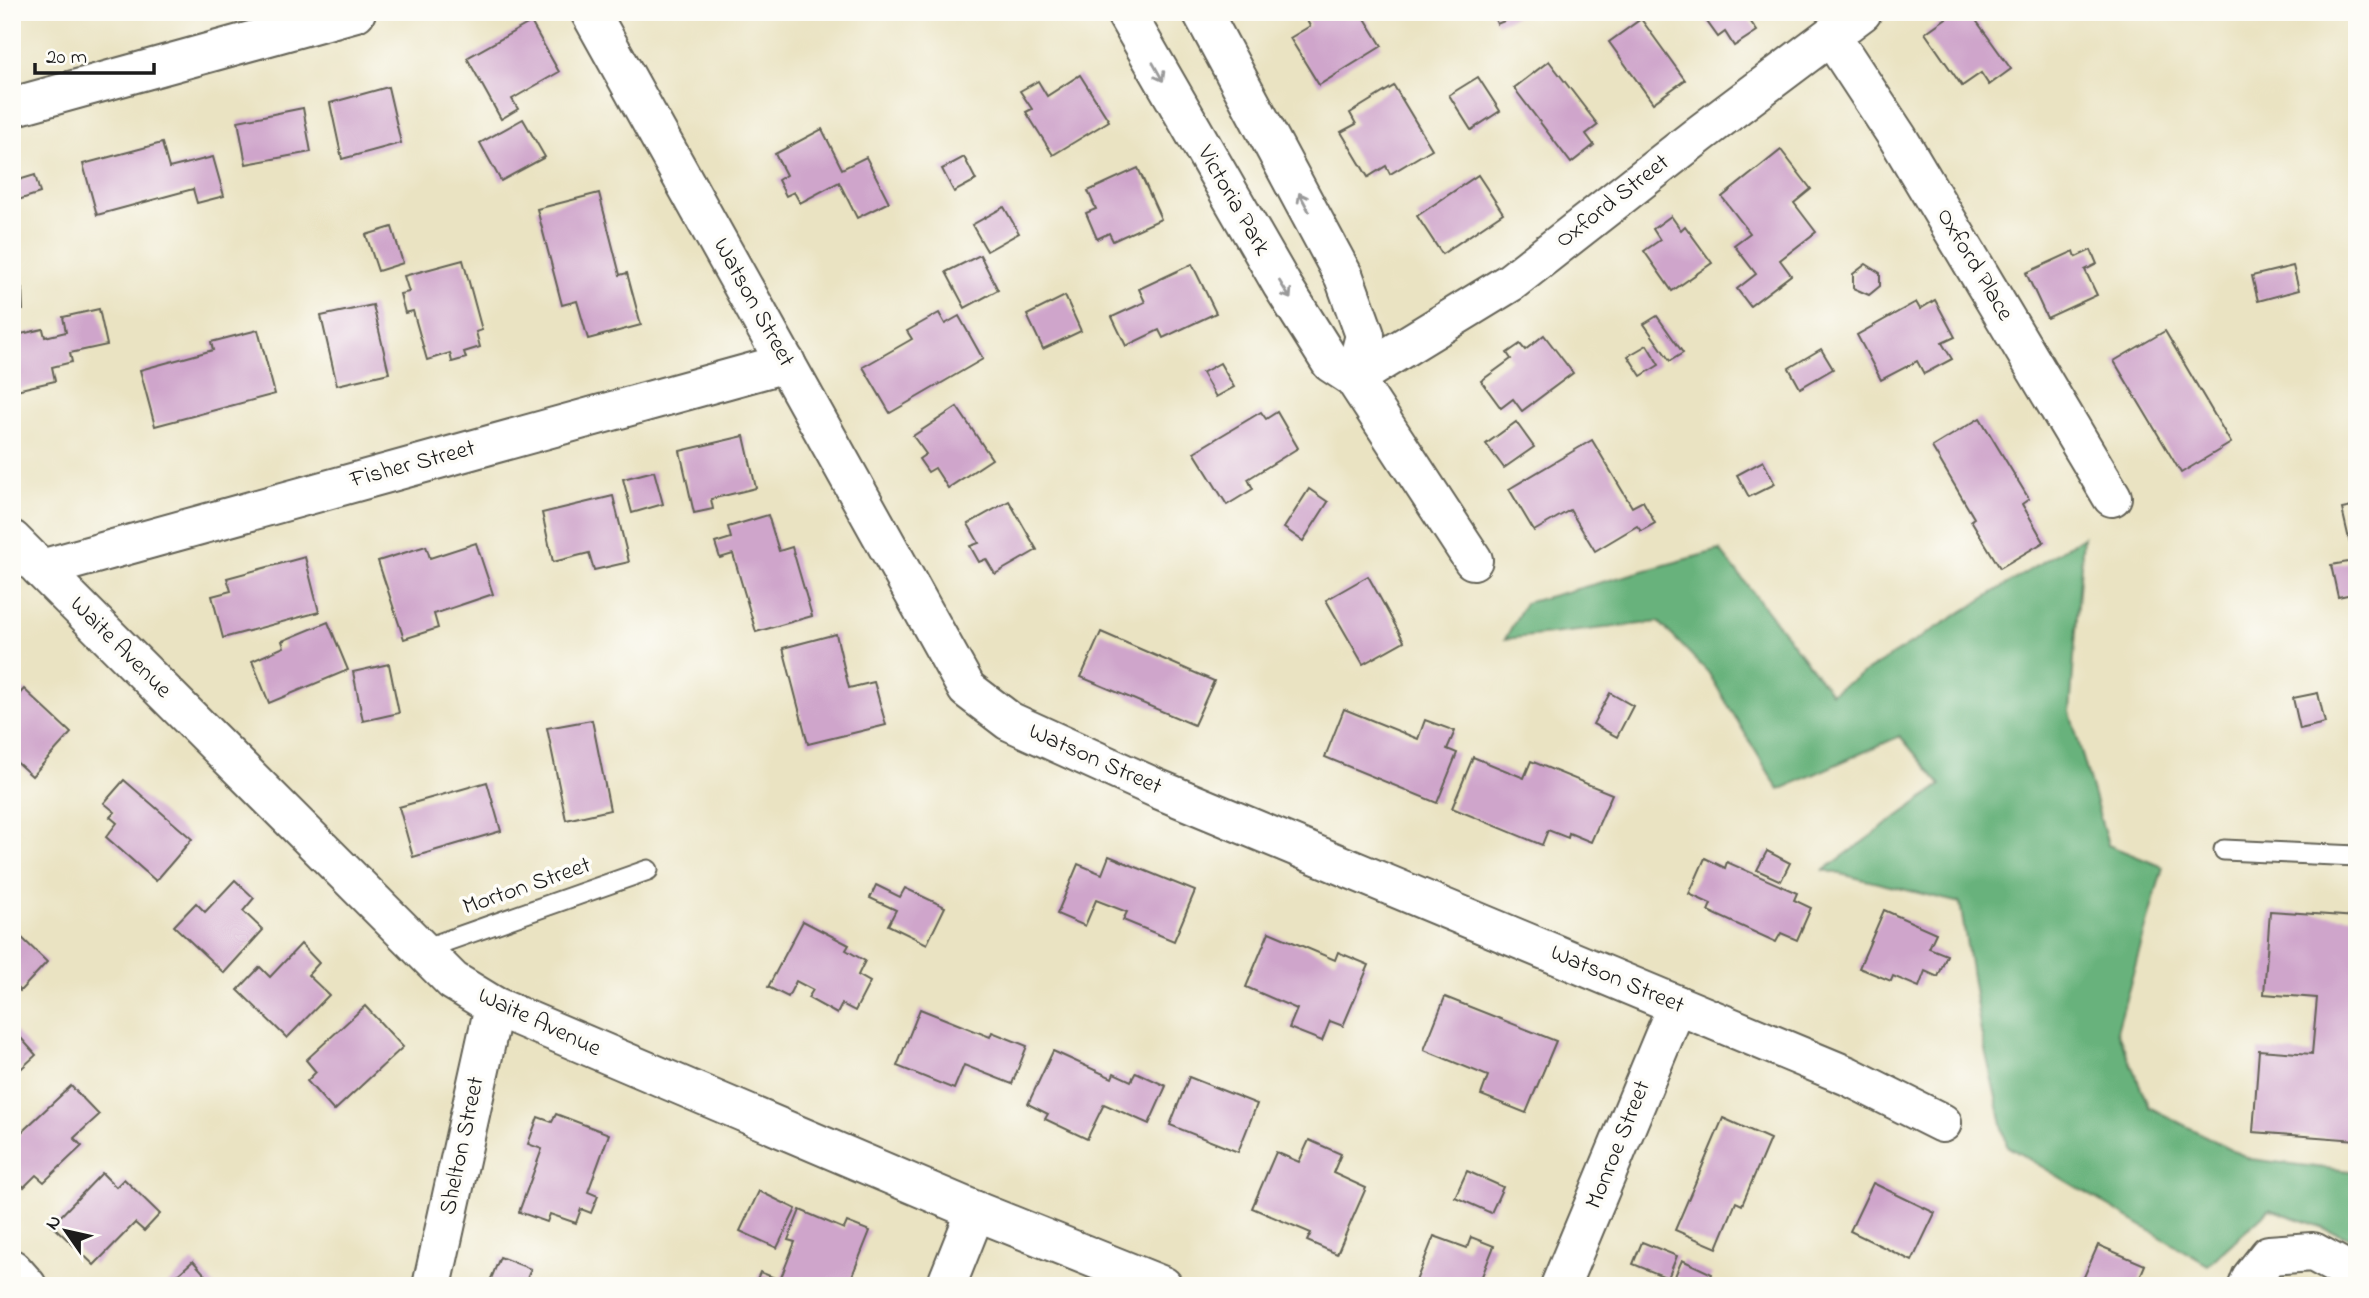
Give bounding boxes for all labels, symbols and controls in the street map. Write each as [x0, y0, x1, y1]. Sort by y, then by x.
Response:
scale bar [35, 32, 154, 76]
text: 20 m [46, 43, 87, 73]
one-way arrow [1152, 61, 1165, 82]
street label: Victoria Park [1187, 139, 1279, 263]
street label: Oxford Street [1549, 146, 1677, 258]
one-way arrow [1297, 192, 1310, 213]
street label: Oxford Place [1926, 202, 2022, 328]
street label: Watson Street [703, 232, 803, 374]
one-way arrow [1278, 279, 1292, 299]
street label: Fisher Street [346, 432, 479, 499]
street label: Waite Avenue [61, 589, 179, 707]
street label: Watson Street [1023, 715, 1167, 805]
street label: Morton Street [458, 849, 596, 925]
street label: Watson Street [1545, 936, 1689, 1024]
street label: Waite Avenue [472, 979, 607, 1067]
street label: Shelton Street [431, 1074, 495, 1218]
street label: Monroe Street [1577, 1075, 1661, 1215]
north arrow [32, 1196, 102, 1266]
text: N [39, 1210, 69, 1236]

